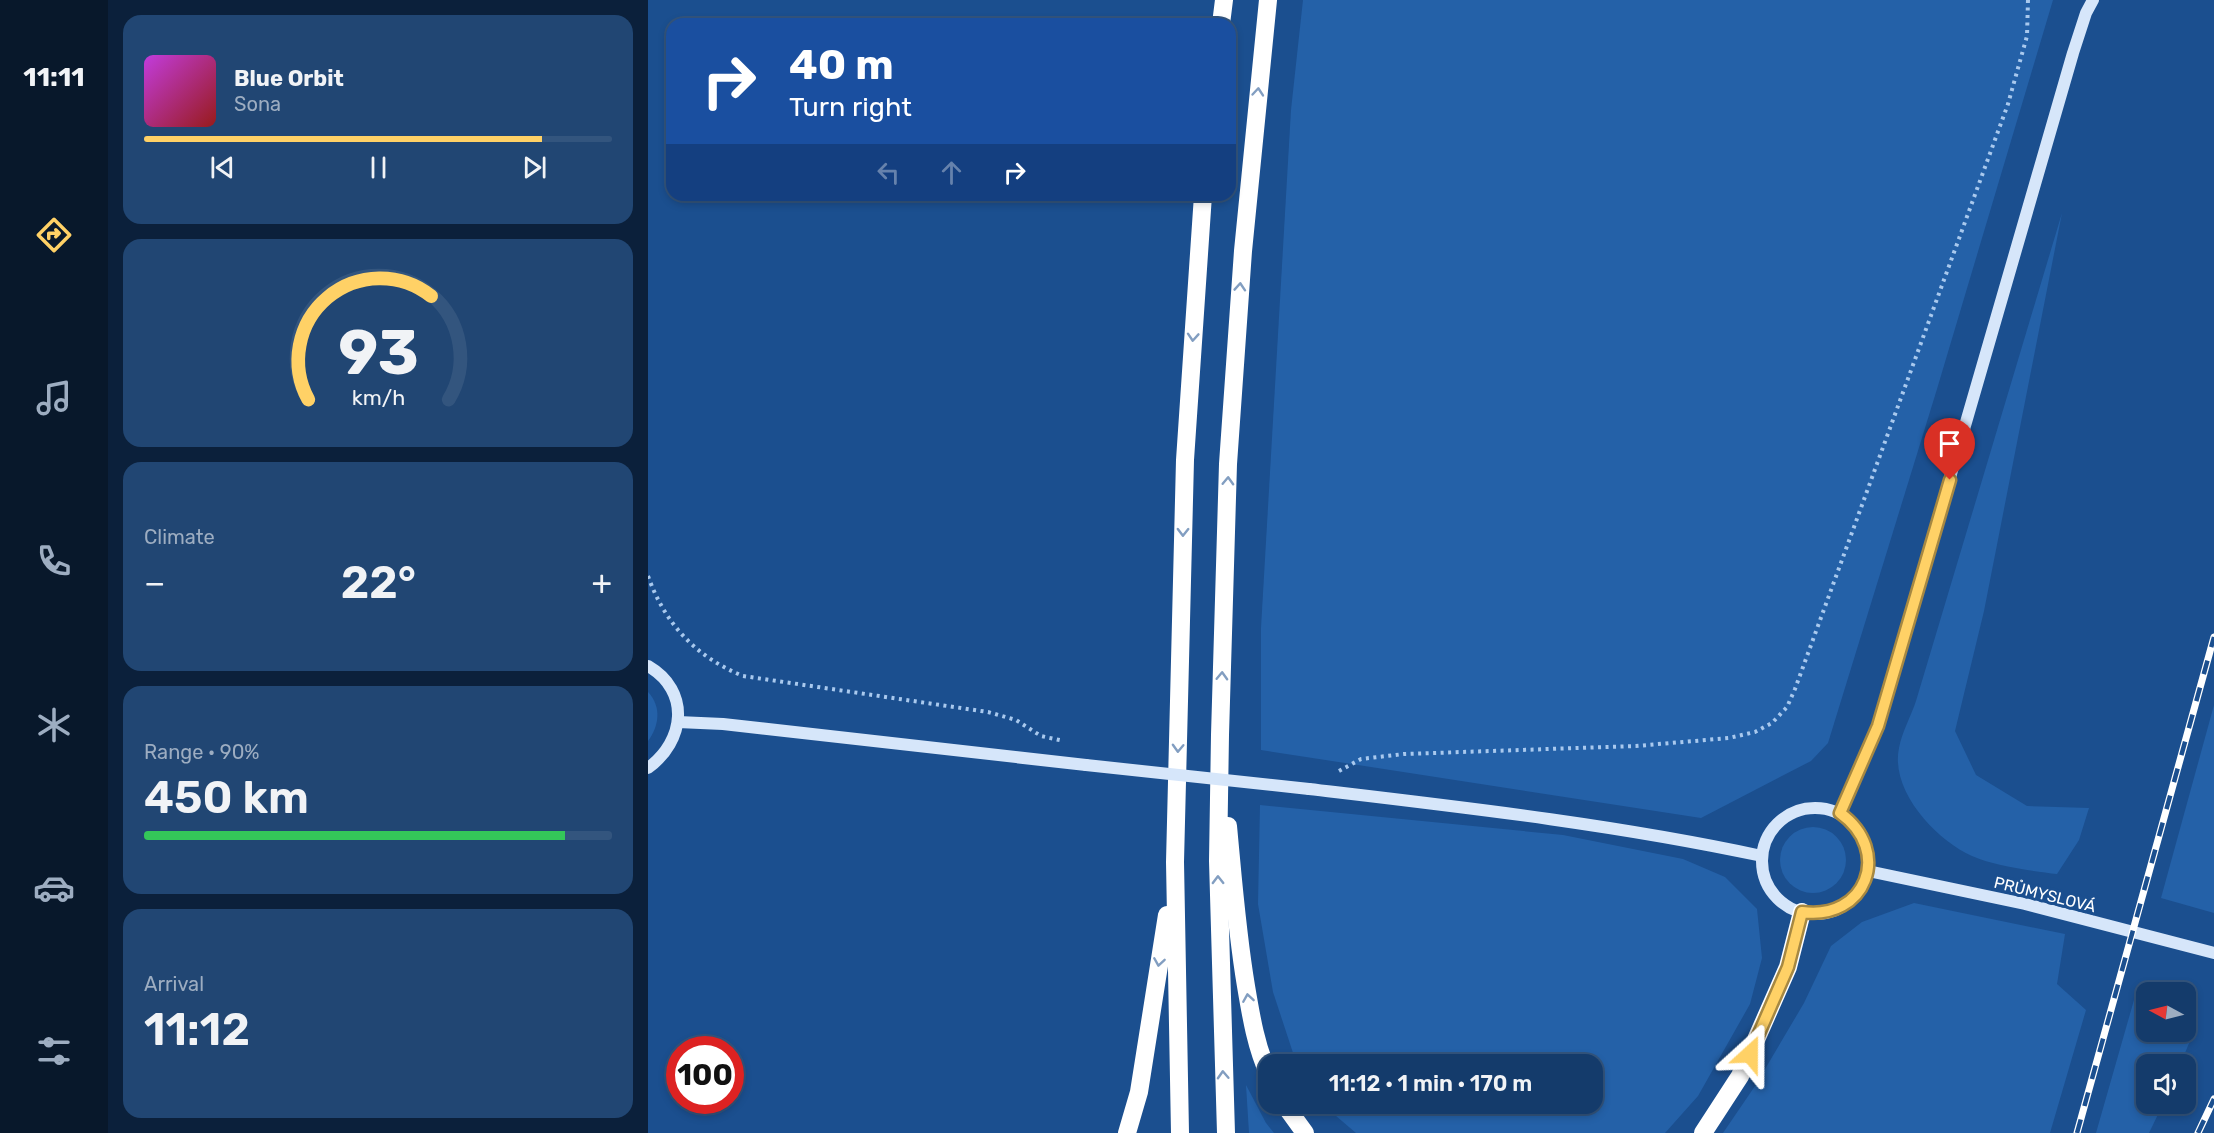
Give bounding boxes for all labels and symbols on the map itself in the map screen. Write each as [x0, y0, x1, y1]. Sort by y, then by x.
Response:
one-way arrow [1251, 88, 1264, 97]
one-way arrow [1234, 282, 1247, 291]
one-way arrow [1187, 333, 1200, 342]
pin [1924, 418, 1975, 480]
one-way arrow [1222, 477, 1234, 486]
one-way arrow [1177, 527, 1189, 536]
one-way arrow [1215, 672, 1228, 681]
one-way arrow [1172, 743, 1184, 752]
street label: PRŮMYSLOVÁ [1992, 873, 2098, 916]
one-way arrow [1212, 875, 1224, 884]
one-way arrow [1154, 957, 1166, 966]
north arrow [2136, 982, 2196, 1042]
one-way arrow [1243, 994, 1255, 1003]
position arrow [1718, 1022, 1782, 1086]
speed limit sign: 100 [666, 1036, 744, 1114]
one-way arrow [1216, 1070, 1229, 1079]

